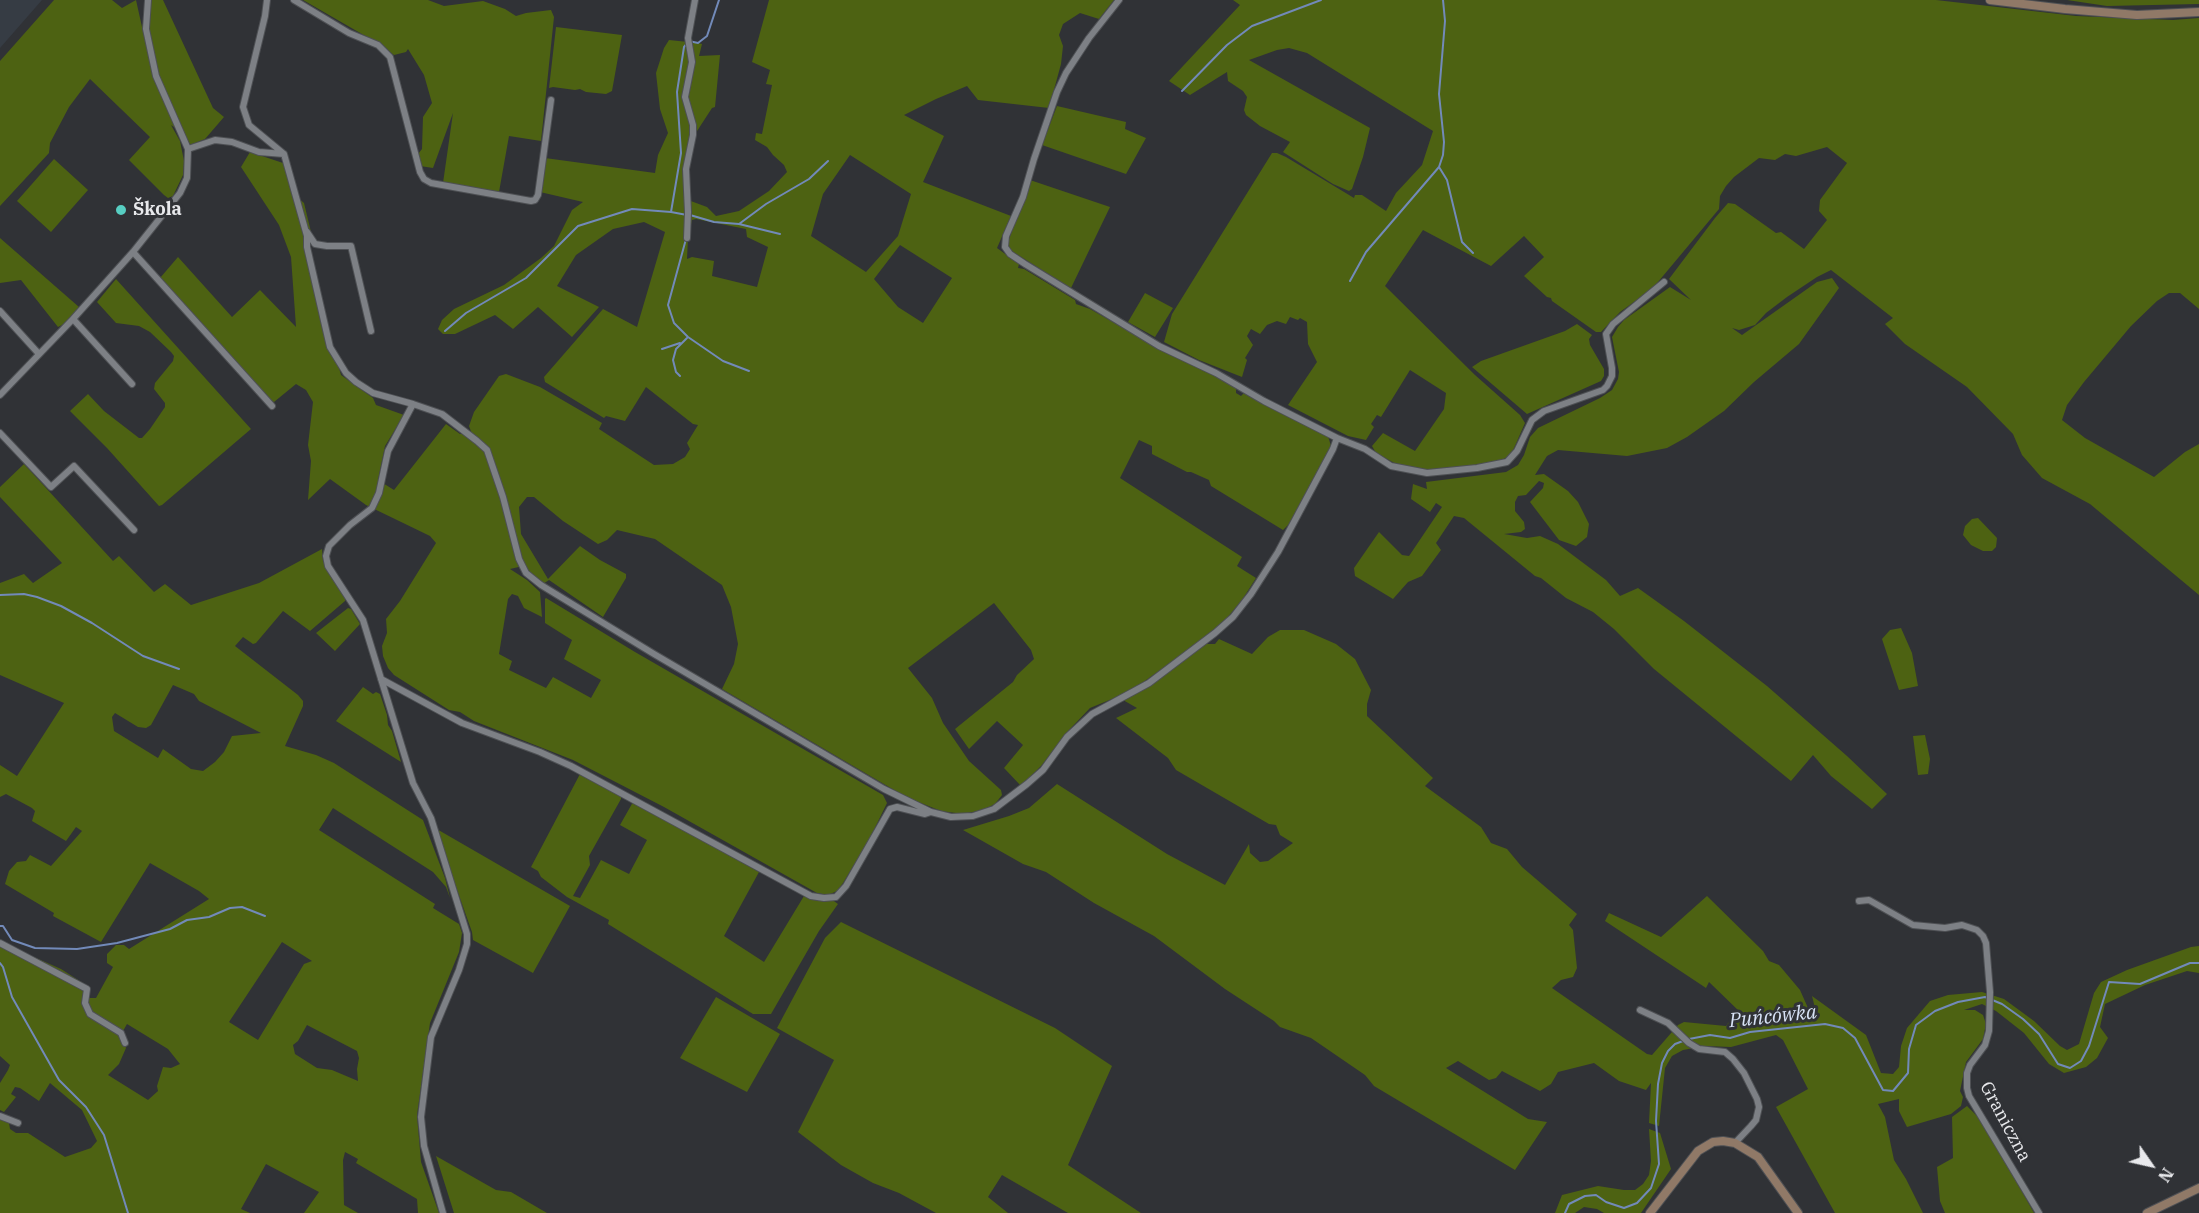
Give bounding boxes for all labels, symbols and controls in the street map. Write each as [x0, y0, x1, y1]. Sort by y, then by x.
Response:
place label: Škola [133, 199, 182, 221]
marker: Škola [114, 203, 128, 217]
water label: Puńcówka [1728, 1000, 1818, 1034]
street label: Graniczna [1975, 1078, 2035, 1166]
north arrow [2121, 1135, 2181, 1195]
text: N [2154, 1164, 2178, 1186]

